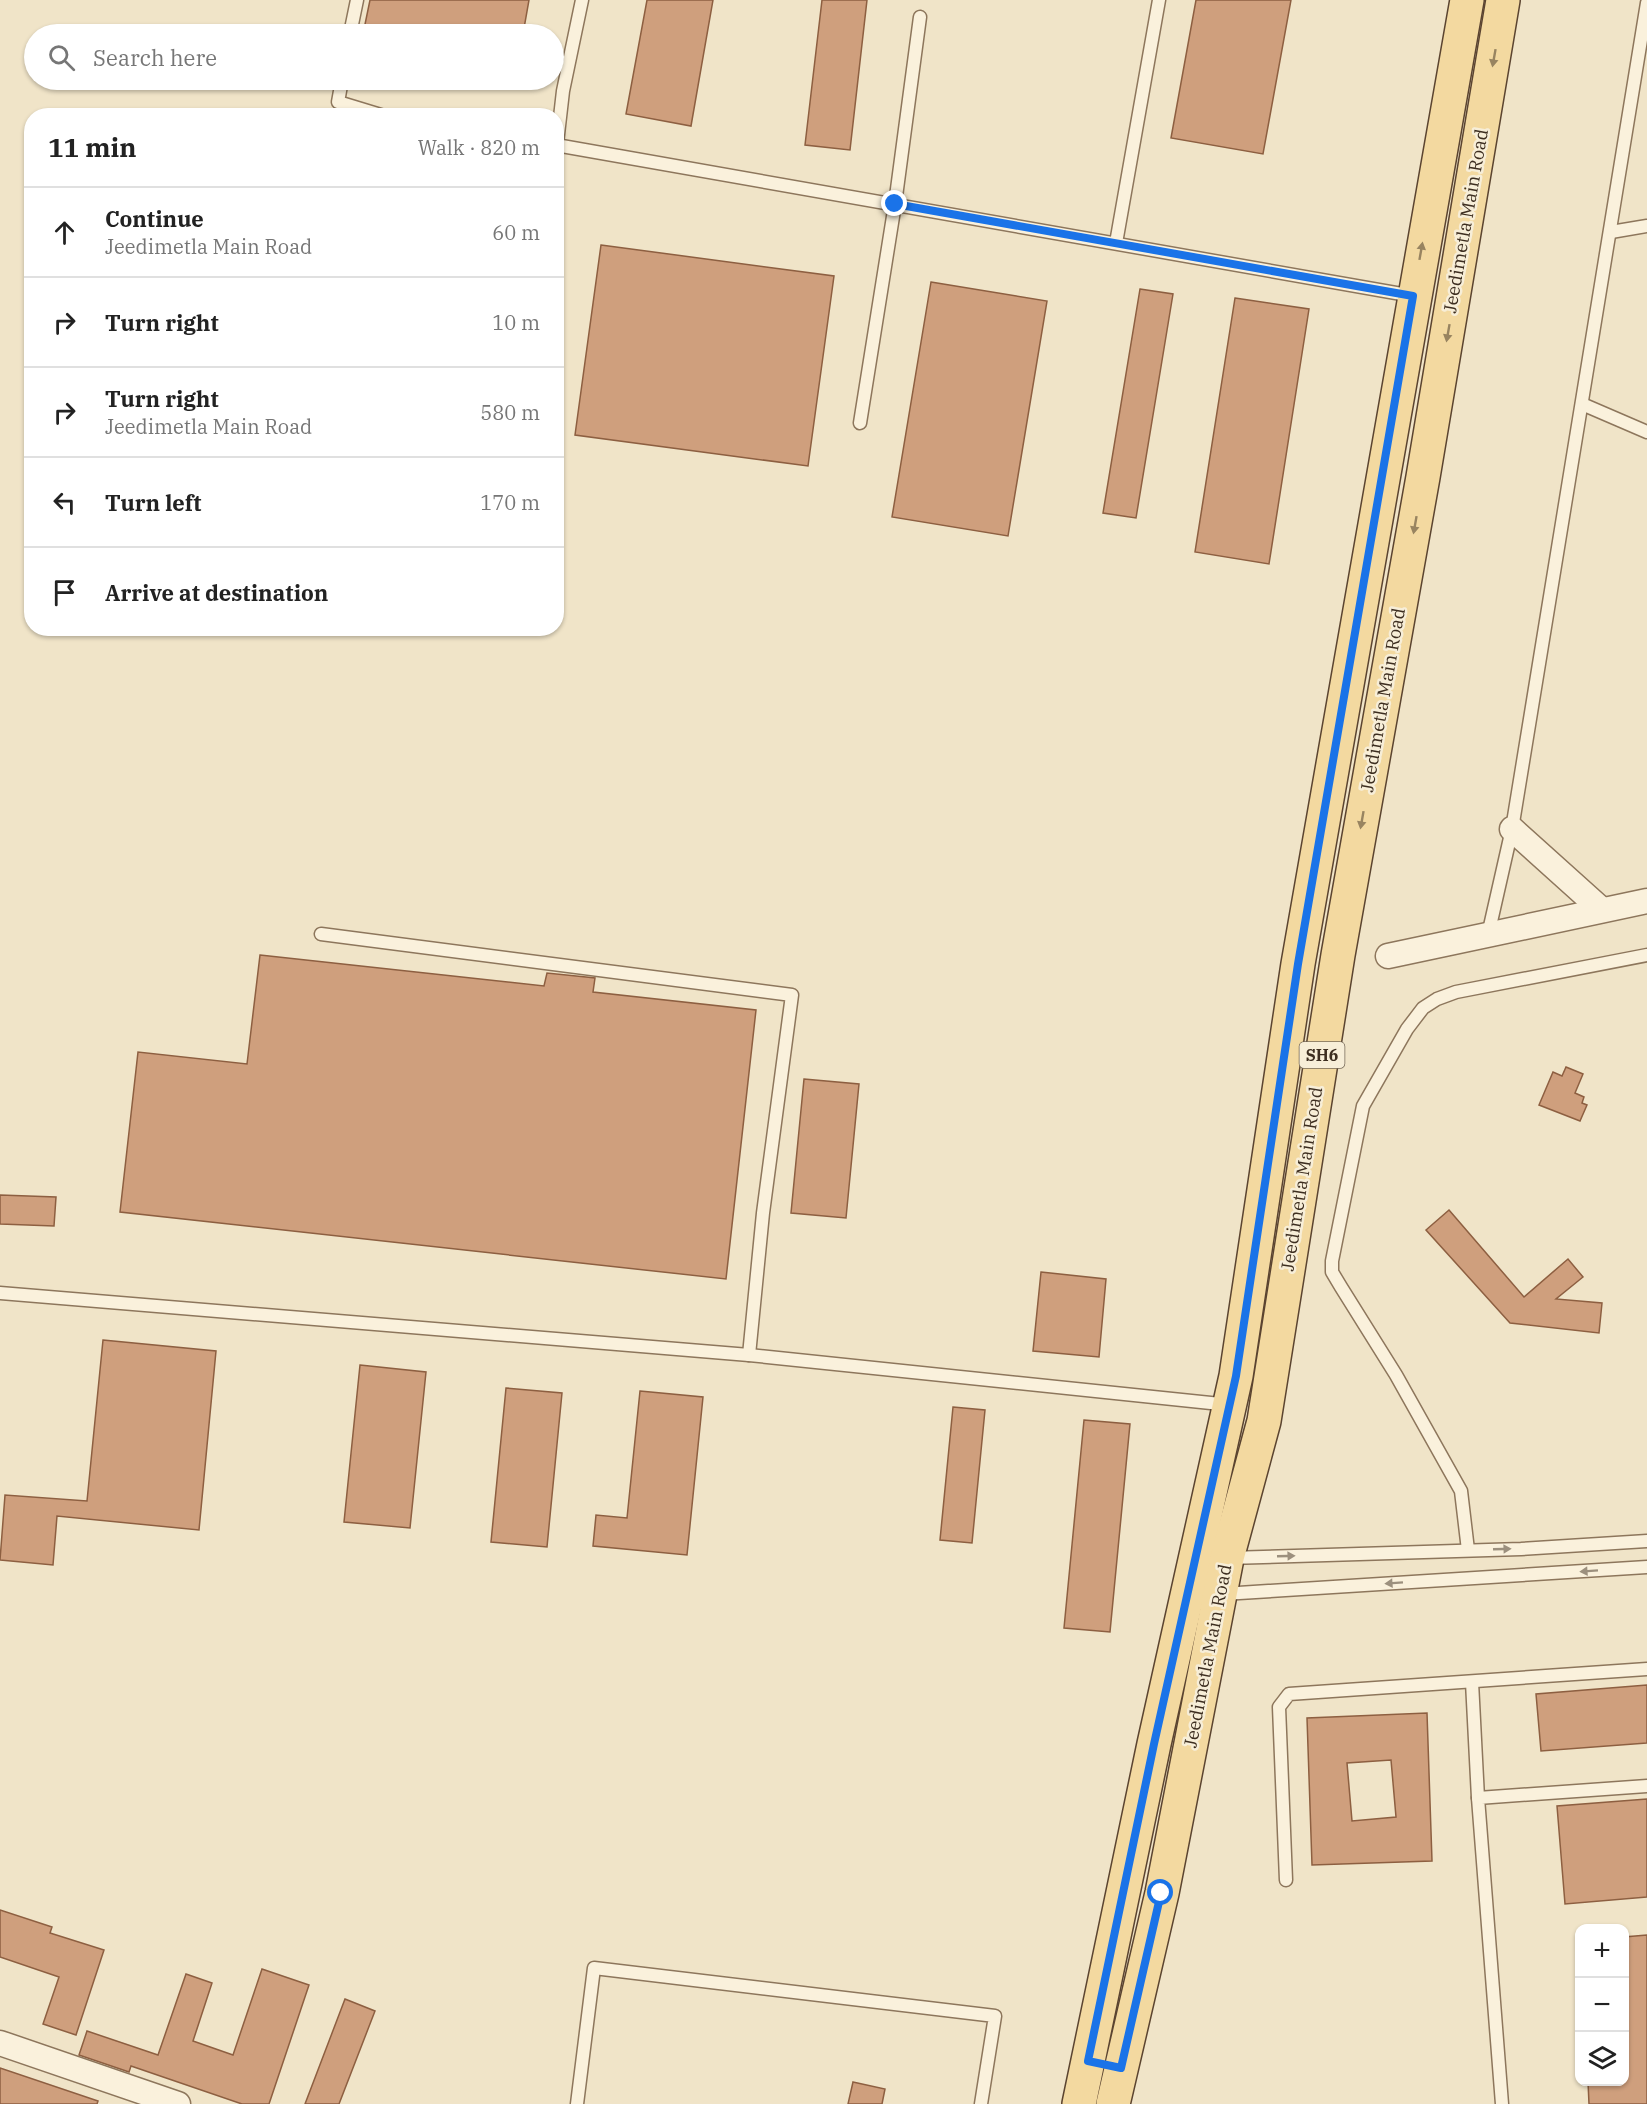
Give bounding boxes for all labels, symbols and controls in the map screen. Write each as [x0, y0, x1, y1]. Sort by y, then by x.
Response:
search box [24, 24, 564, 90]
icon: search [45, 41, 78, 74]
text: Search here [93, 43, 217, 72]
one-way arrow [1489, 48, 1498, 67]
street label: Jeedimetla Main Road [1438, 127, 1493, 315]
text: 11 min [48, 130, 136, 164]
text: Walk · 820 m [418, 134, 540, 161]
route end [881, 190, 907, 216]
text: Continue [105, 204, 204, 233]
icon: ahead [48, 216, 81, 249]
text: 60 m [492, 219, 540, 246]
text: Jeedimetla Main Road [105, 233, 312, 260]
one-way arrow [1417, 241, 1426, 260]
icon: right [48, 306, 81, 339]
text: Turn right [105, 308, 219, 337]
text: 10 m [492, 309, 540, 336]
one-way arrow [1443, 324, 1452, 343]
text: Turn right [105, 384, 219, 413]
icon: right [48, 396, 81, 429]
text: 580 m [480, 399, 540, 426]
text: Jeedimetla Main Road [105, 413, 312, 440]
icon: left [48, 486, 81, 519]
text: Turn left [105, 488, 201, 517]
text: 170 m [480, 489, 540, 516]
one-way arrow [1410, 516, 1419, 535]
icon: arrive [48, 576, 81, 609]
text: Arrive at destination [105, 578, 328, 607]
street label: Jeedimetla Main Road [1355, 606, 1410, 794]
one-way arrow [1357, 811, 1366, 830]
road number: SH6 [1300, 1042, 1344, 1068]
street label: Jeedimetla Main Road [1276, 1085, 1327, 1273]
one-way arrow [1492, 1545, 1511, 1554]
one-way arrow [1276, 1551, 1295, 1561]
street label: Jeedimetla Main Road [1178, 1562, 1237, 1750]
one-way arrow [1579, 1566, 1598, 1575]
one-way arrow [1385, 1579, 1404, 1588]
route start [1147, 1879, 1173, 1905]
map controls [1575, 1924, 1629, 2086]
button: + [1575, 1924, 1629, 1978]
button: − [1575, 1978, 1629, 2032]
button: layers [1575, 2032, 1629, 2086]

